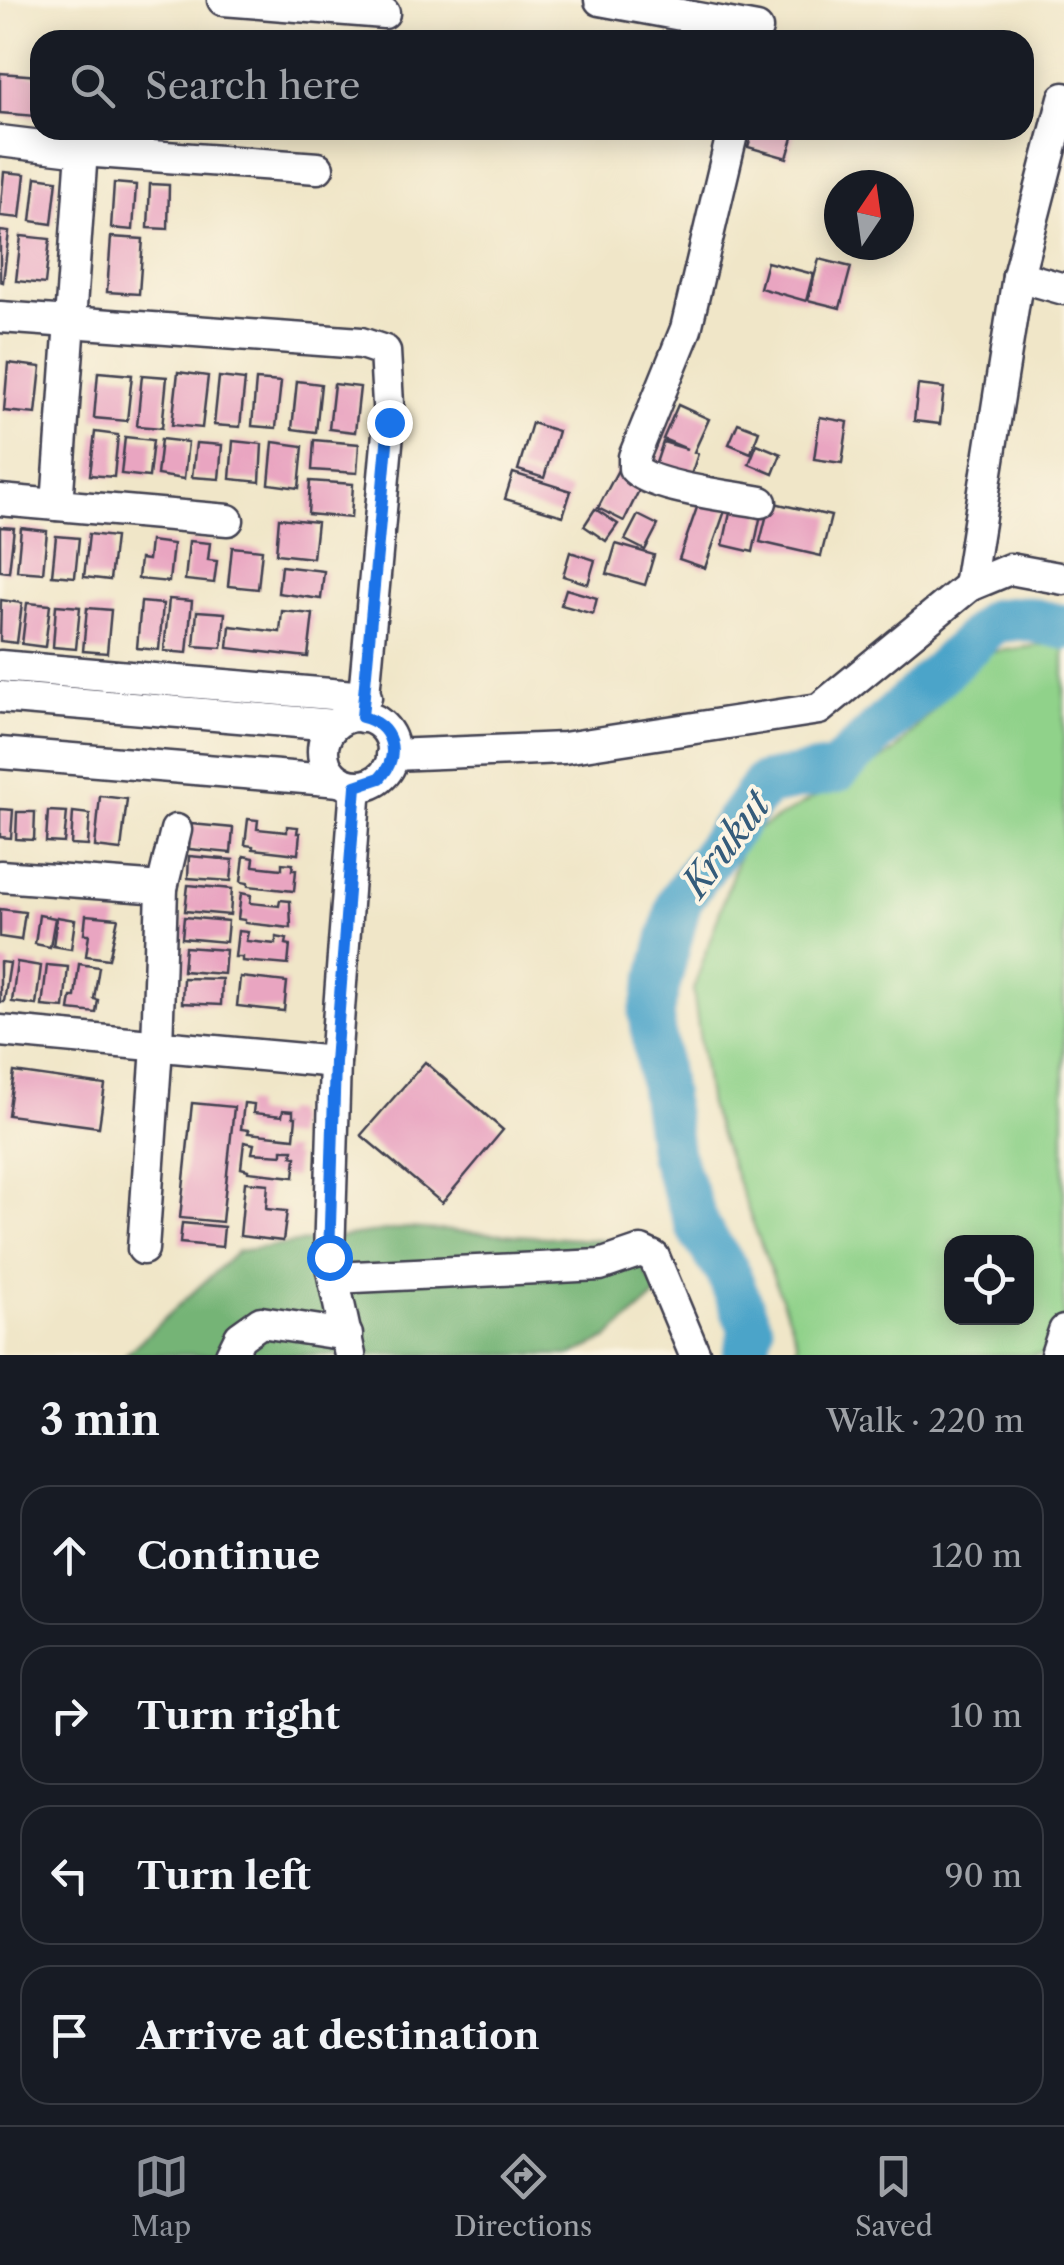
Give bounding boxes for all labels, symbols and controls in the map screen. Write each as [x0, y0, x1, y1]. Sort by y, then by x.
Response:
search box [30, 30, 1034, 140]
icon: search [65, 58, 120, 113]
text: Search here [145, 62, 360, 109]
north arrow [824, 170, 914, 260]
route end [367, 400, 413, 446]
water label: Krukut [669, 780, 782, 908]
route start [307, 1235, 353, 1281]
map controls [944, 1235, 1034, 1325]
button: locate [944, 1235, 1034, 1325]
text: 3 min [40, 1394, 160, 1446]
text: Walk · 220 m [826, 1401, 1024, 1440]
icon: ahead [42, 1528, 97, 1583]
text: Continue [137, 1532, 320, 1579]
text: 120 m [932, 1536, 1022, 1575]
icon: right [42, 1688, 97, 1743]
text: Turn right [137, 1692, 340, 1739]
text: 10 m [950, 1696, 1022, 1735]
icon: left [42, 1848, 97, 1903]
text: Turn left [137, 1852, 311, 1899]
text: 90 m [945, 1856, 1022, 1895]
icon: arrive [42, 2008, 97, 2063]
text: Arrive at destination [137, 2012, 540, 2059]
tab: Map [131, 2149, 191, 2243]
tab: Directions [454, 2149, 592, 2243]
tab: Saved [855, 2149, 933, 2243]

